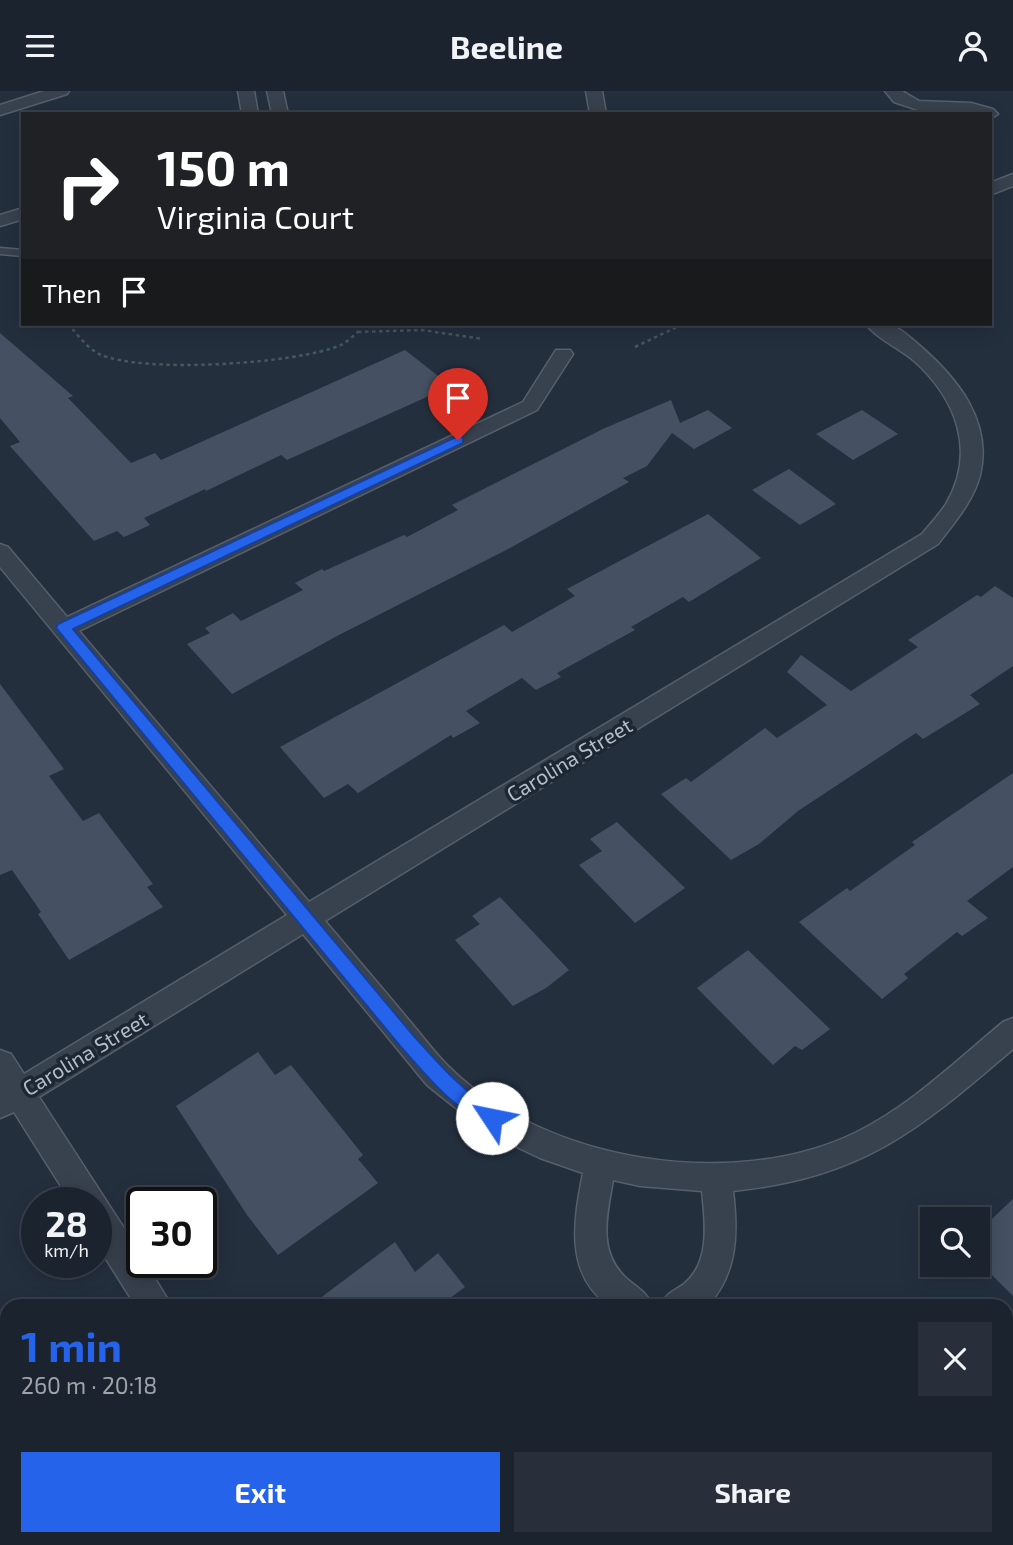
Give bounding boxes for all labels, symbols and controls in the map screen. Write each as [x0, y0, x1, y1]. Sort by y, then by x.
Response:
icon: menu [21, 27, 59, 65]
text: Beeline [450, 27, 563, 65]
icon: person [954, 27, 992, 65]
text: 150 m [157, 137, 290, 196]
icon: right [42, 140, 133, 231]
text: Virginia Court [157, 197, 354, 235]
icon: arrive [115, 273, 153, 311]
text: Then [42, 277, 101, 308]
pin [428, 368, 488, 440]
icon: arrive [439, 379, 477, 417]
street label: Carolina Street [502, 712, 636, 806]
street label: Carolina Street [18, 1006, 152, 1100]
position arrow [455, 1081, 529, 1155]
speed limit sign: 30 [126, 1187, 217, 1278]
text: 28 [45, 1202, 88, 1244]
map controls [920, 1207, 990, 1277]
button: search [920, 1207, 990, 1277]
text: km/h [44, 1239, 89, 1261]
text: 1 min [21, 1320, 122, 1370]
button: close [918, 1322, 992, 1396]
text: 260 m · 20:18 [21, 1371, 157, 1399]
button: Exit [21, 1452, 500, 1532]
button: Share [514, 1452, 992, 1532]

